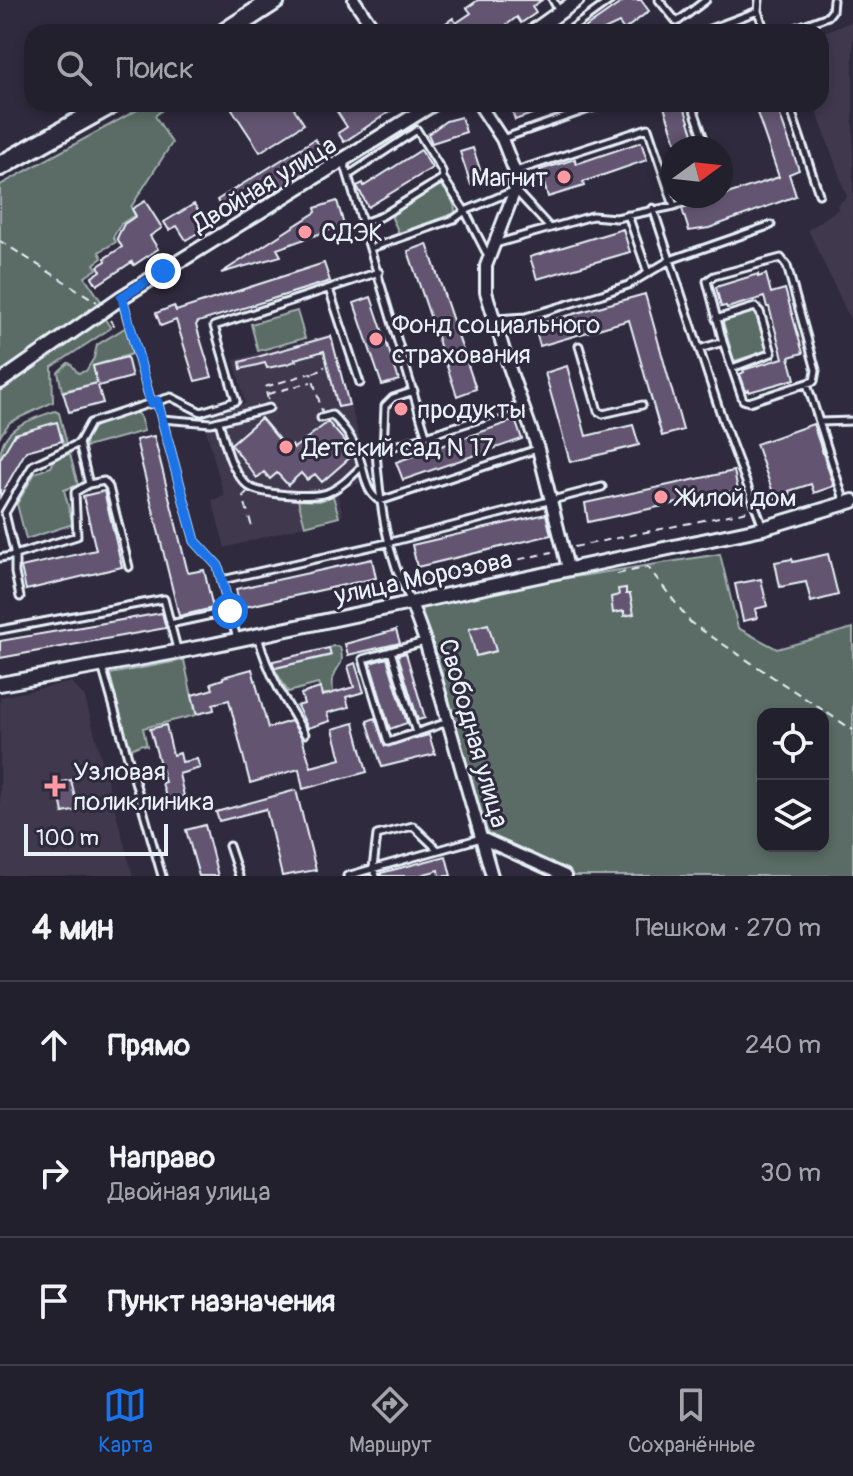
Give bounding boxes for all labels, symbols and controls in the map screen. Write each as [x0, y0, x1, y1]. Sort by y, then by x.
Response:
search box [24, 24, 829, 112]
icon: search [52, 46, 96, 90]
text: Поиск [116, 50, 194, 87]
street label: Двойная улица [186, 129, 342, 241]
north arrow [661, 136, 733, 208]
place label: Магнит [471, 162, 548, 194]
marker: Магнит [555, 168, 573, 186]
place label: СДЭК [321, 217, 383, 249]
marker: СДЭК [296, 223, 314, 241]
route end [145, 253, 181, 289]
place label: Фонд социального страхования [392, 309, 600, 371]
marker: Фонд социального страхования [367, 330, 385, 348]
place label: продукты [417, 394, 526, 426]
marker: продукты [392, 400, 410, 418]
place label: Детский сад N 17 [301, 432, 494, 464]
marker: Детский сад N 17 [277, 438, 295, 456]
place label: Жилой дом [673, 482, 797, 514]
marker: Жилой дом [652, 488, 670, 506]
street label: улица Морозова [331, 544, 515, 613]
route start [212, 593, 248, 629]
street label: Свободная улица [431, 635, 515, 831]
map controls [757, 708, 829, 852]
button: locate [757, 708, 829, 780]
place label: Узловая поликлиника [73, 756, 214, 818]
marker: Узловая поликлиника [44, 775, 66, 797]
button: layers [757, 780, 829, 852]
scale bar [24, 820, 168, 856]
text: 100 m [36, 824, 99, 852]
text: 4 мин [32, 907, 114, 950]
text: Пешком · 270 m [635, 912, 821, 944]
icon: ahead [32, 1023, 76, 1067]
text: Прямо [108, 1027, 190, 1064]
text: 240 m [745, 1029, 821, 1061]
text: Направо [108, 1139, 215, 1176]
icon: right [32, 1151, 76, 1195]
text: 30 m [760, 1157, 821, 1189]
text: Двойная улица [108, 1176, 271, 1208]
icon: arrive [32, 1279, 76, 1323]
text: Пункт назначения [108, 1283, 335, 1320]
tab: Карта [98, 1383, 153, 1459]
tab: Маршрут [349, 1383, 432, 1459]
tab: Сохранённые [628, 1383, 755, 1459]

